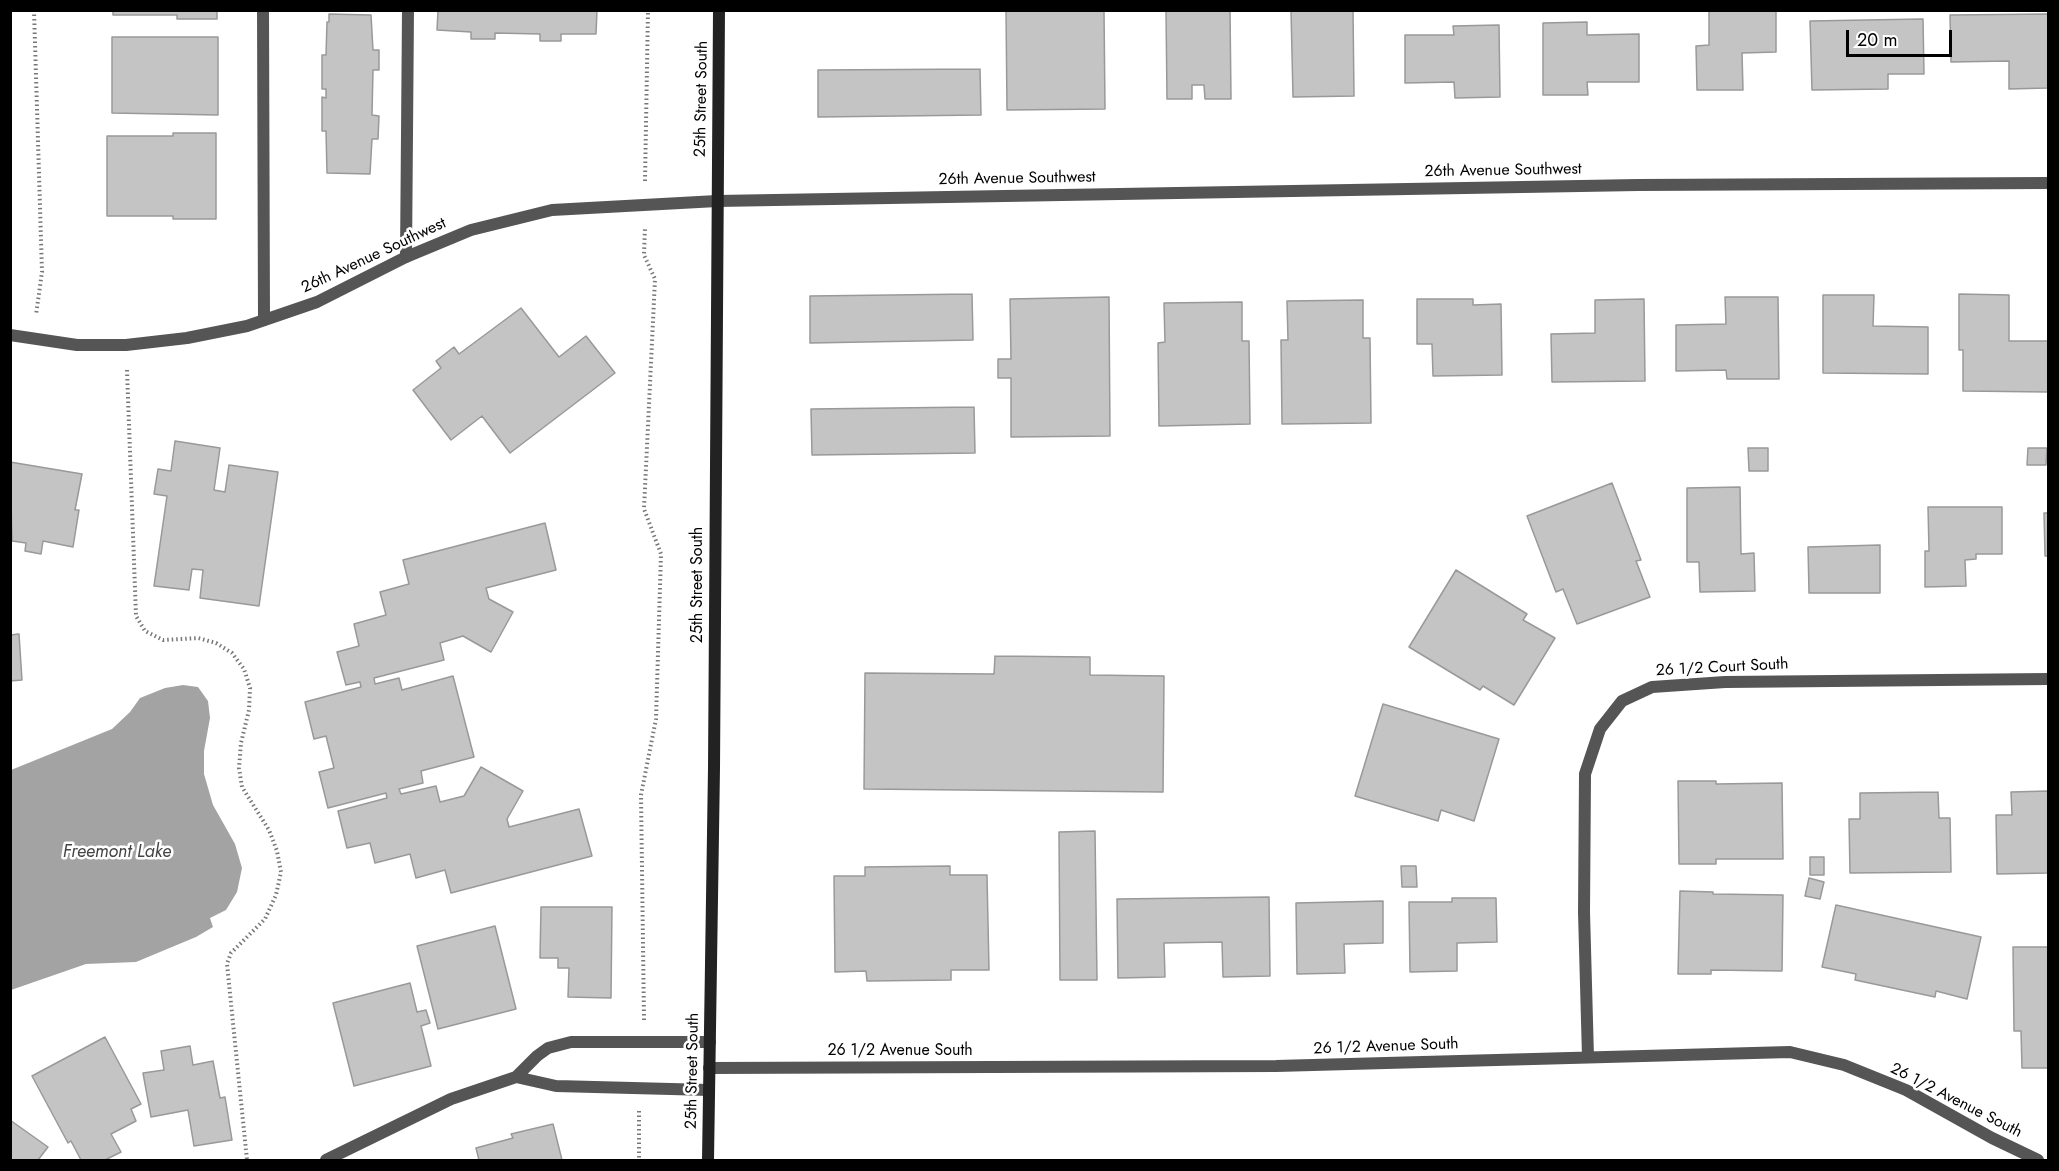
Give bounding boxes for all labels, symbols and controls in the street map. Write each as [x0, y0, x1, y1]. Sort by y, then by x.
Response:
scale bar [1849, 18, 1956, 56]
text: 20 m [1857, 27, 1897, 53]
street label: 25th Street South [691, 41, 713, 157]
street label: 26th Avenue Southwest [1424, 160, 1582, 182]
street label: 26th Avenue Southwest [938, 168, 1096, 190]
street label: 26th Avenue Southwest [299, 214, 449, 298]
street label: 25th Street South [688, 527, 708, 643]
street label: 26 1/2 Court South [1655, 655, 1789, 681]
water label: Freemont Lake [63, 842, 171, 864]
street label: 25th Street South [682, 1013, 704, 1129]
street label: 26 1/2 Avenue South [1313, 1035, 1459, 1059]
street label: 26 1/2 Avenue South [827, 1041, 973, 1061]
street label: 26 1/2 Avenue South [1887, 1059, 2025, 1143]

